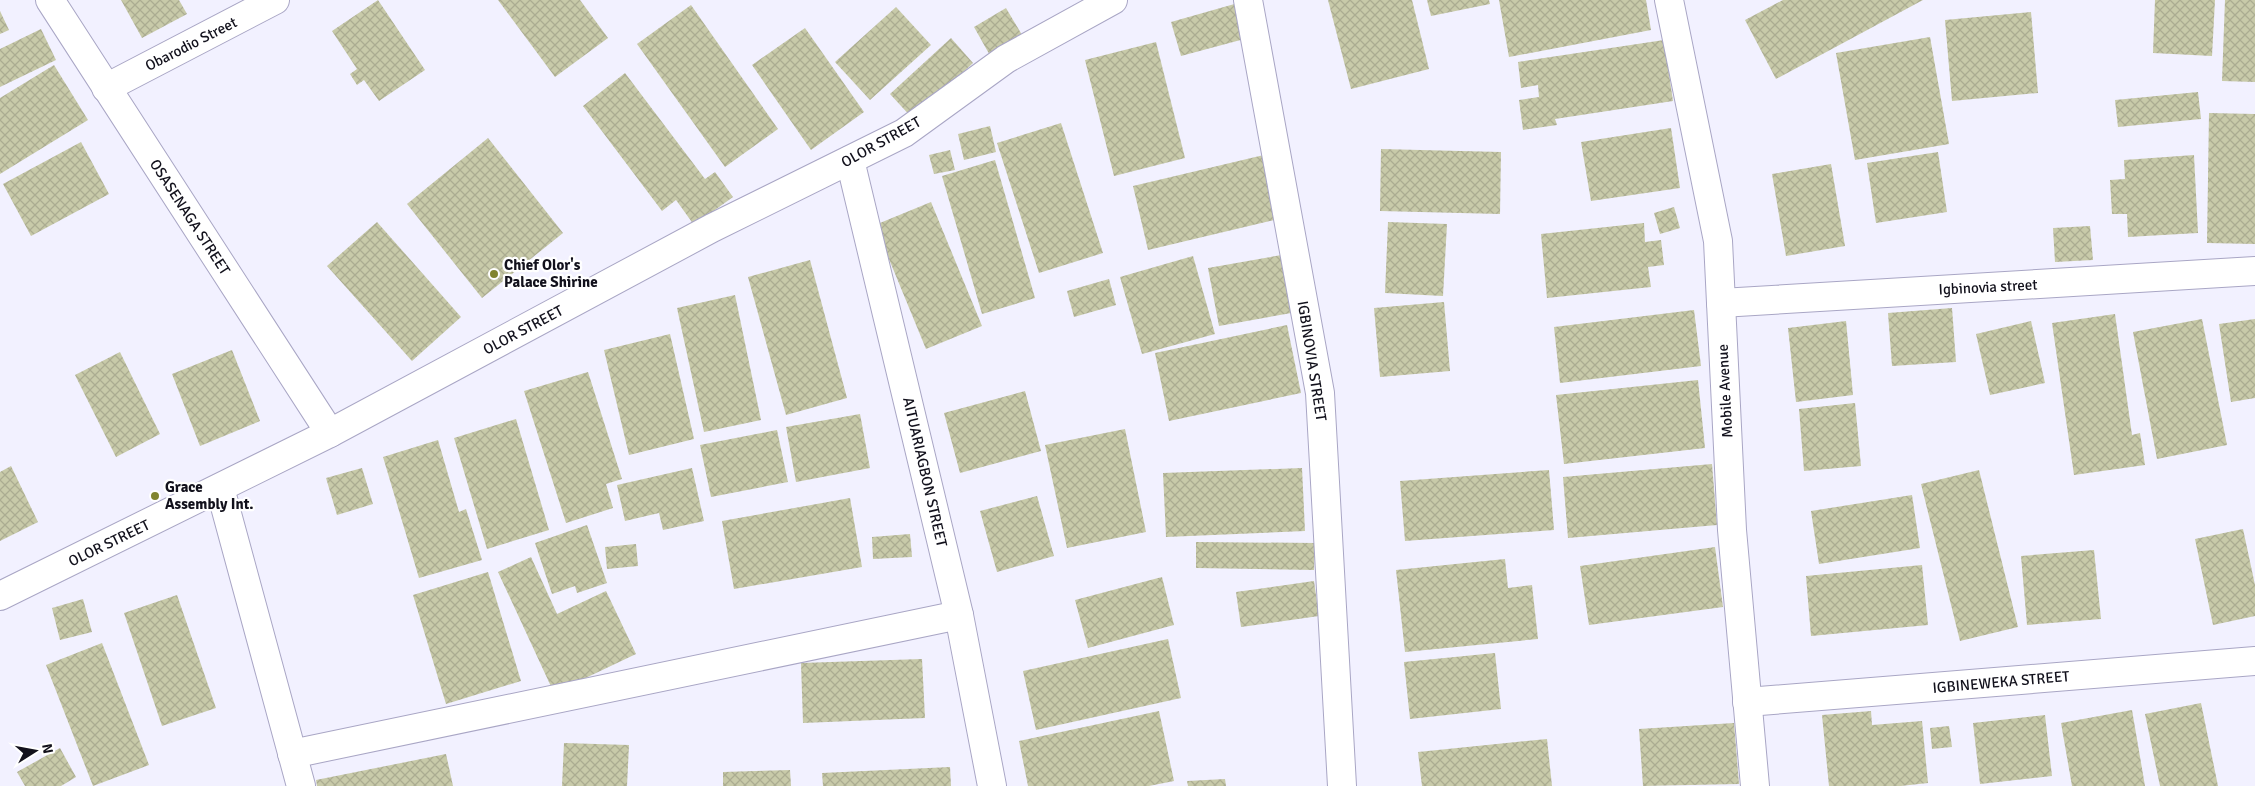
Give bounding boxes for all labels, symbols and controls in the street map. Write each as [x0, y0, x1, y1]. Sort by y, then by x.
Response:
street label: Obarodio Street [142, 13, 240, 75]
street label: OLOR STREET [838, 112, 924, 171]
street label: OSASENAGA STREET [146, 156, 234, 279]
place label: Chief Olor's Palace Shirine [504, 256, 598, 291]
marker: Chief Olor's Palace Shirine [488, 268, 500, 280]
street label: Igbinovia street [1938, 275, 2038, 299]
street label: IGBINOVIA STREET [1294, 300, 1330, 423]
street label: OLOR STREET [480, 301, 567, 359]
street label: Mobile Avenue [1714, 344, 1736, 438]
street label: AITUARIAGBON STREET [899, 395, 951, 549]
place label: Grace Assembly Int. [165, 478, 254, 513]
marker: Grace Assembly Int. [149, 490, 161, 502]
street label: OLOR STREET [65, 515, 153, 570]
street label: IGBINEWEKA STREET [1932, 667, 2071, 697]
north arrow [10, 726, 60, 776]
text: N [38, 742, 57, 755]

